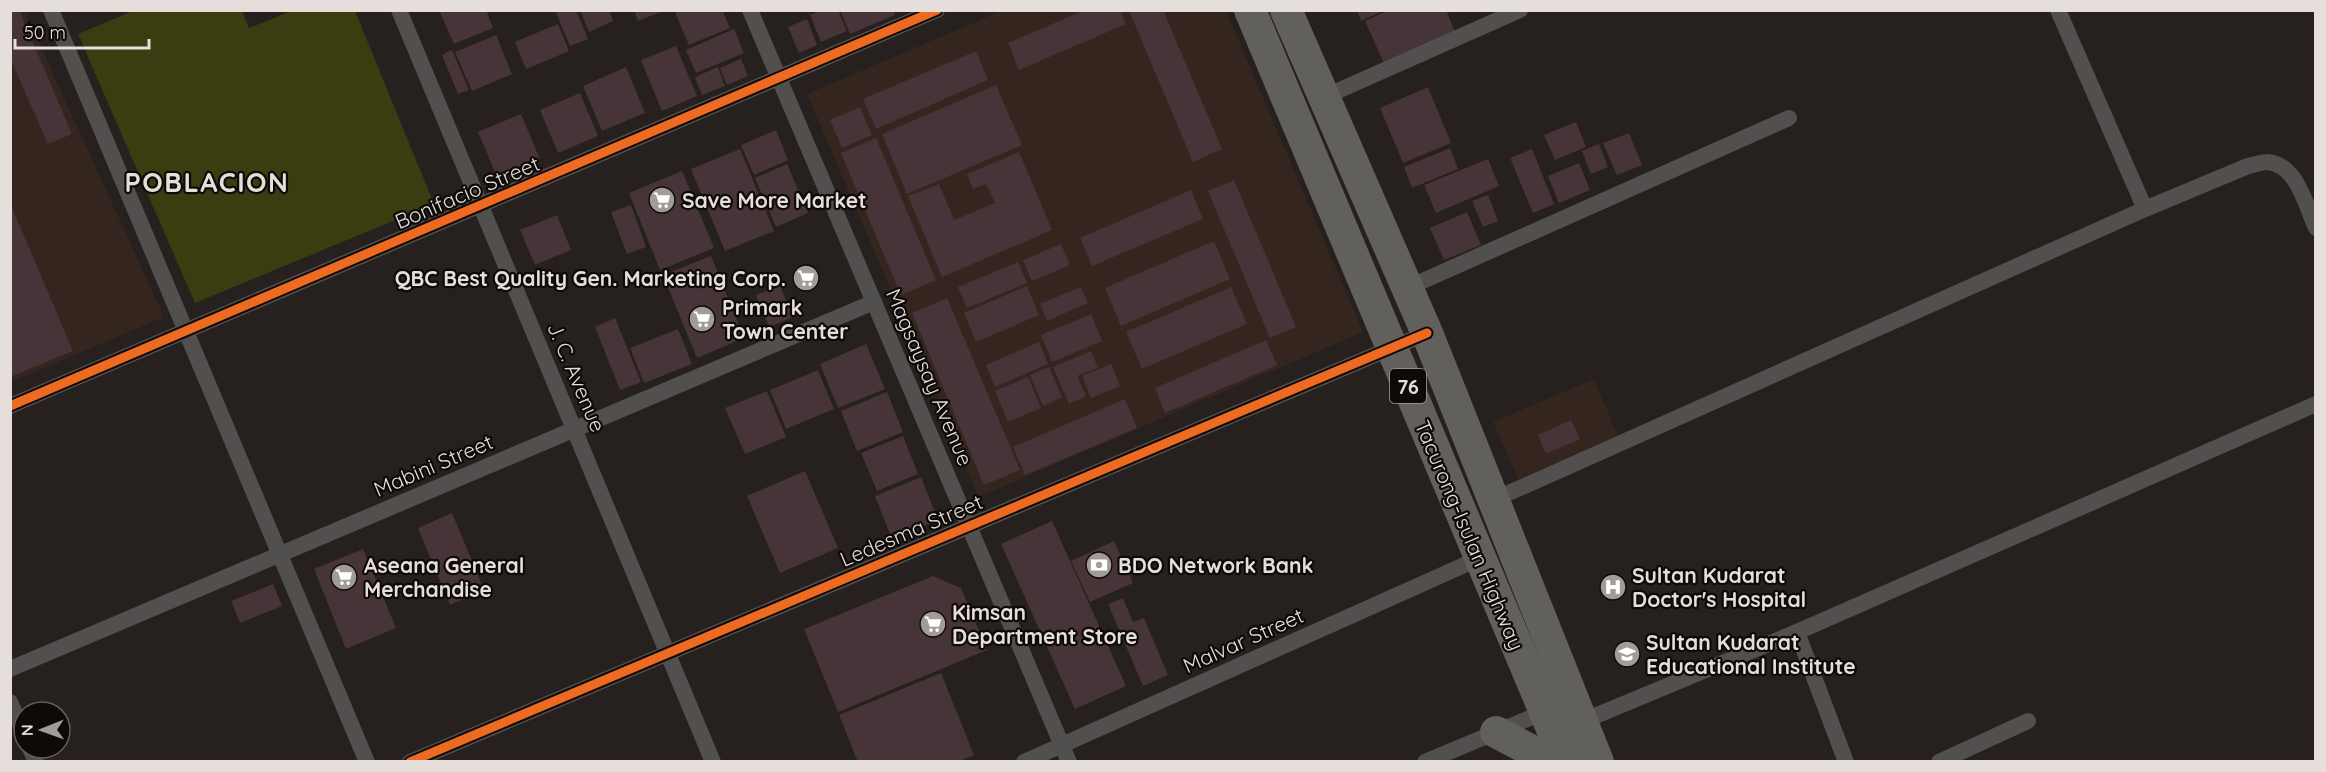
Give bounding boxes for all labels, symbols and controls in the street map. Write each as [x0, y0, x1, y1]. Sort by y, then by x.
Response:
scale bar [15, 12, 148, 50]
text: 50 m [24, 21, 66, 44]
street label: Bonifacio Street [391, 150, 543, 234]
district label: POBLACION [125, 165, 289, 199]
supermarket icon: Save More Market [647, 185, 677, 215]
place label: Save More Market [682, 187, 867, 213]
supermarket icon: QBC Best Quality Gen. Marketing Corp. [791, 263, 821, 293]
place label: QBC Best Quality Gen. Marketing Corp. [395, 265, 786, 291]
street label: Magsaysay Avenue [881, 285, 979, 469]
place label: Primark Town Center [722, 294, 848, 344]
supermarket icon: Primark Town Center [687, 304, 717, 334]
street label: J. C. Avenue [542, 318, 612, 436]
road number: 76 [1390, 369, 1426, 403]
street label: Tacurong-Isulan Highway [1410, 416, 1530, 654]
street label: Mabini Street [369, 428, 497, 502]
street label: Ledesma Street [836, 488, 986, 572]
bank icon: BDO Network Bank [1084, 550, 1114, 580]
place label: Aseana General Merchandise [364, 552, 524, 602]
place label: BDO Network Bank [1118, 552, 1313, 578]
supermarket icon: Aseana General Merchandise [329, 562, 359, 592]
place label: Sultan Kudarat Doctor's Hospital [1632, 562, 1806, 612]
hospital icon: Sultan Kudarat Doctor's Hospital [1598, 572, 1628, 602]
place label: Kimsan Department Store [952, 599, 1138, 649]
street label: Malvar Street [1179, 602, 1307, 678]
supermarket icon: Kimsan Department Store [918, 609, 948, 639]
place label: Sultan Kudarat Educational Institute [1646, 629, 1856, 679]
school or university icon: Sultan Kudarat Educational Institute [1612, 639, 1642, 669]
north arrow [12, 700, 72, 760]
text: N [17, 724, 37, 736]

